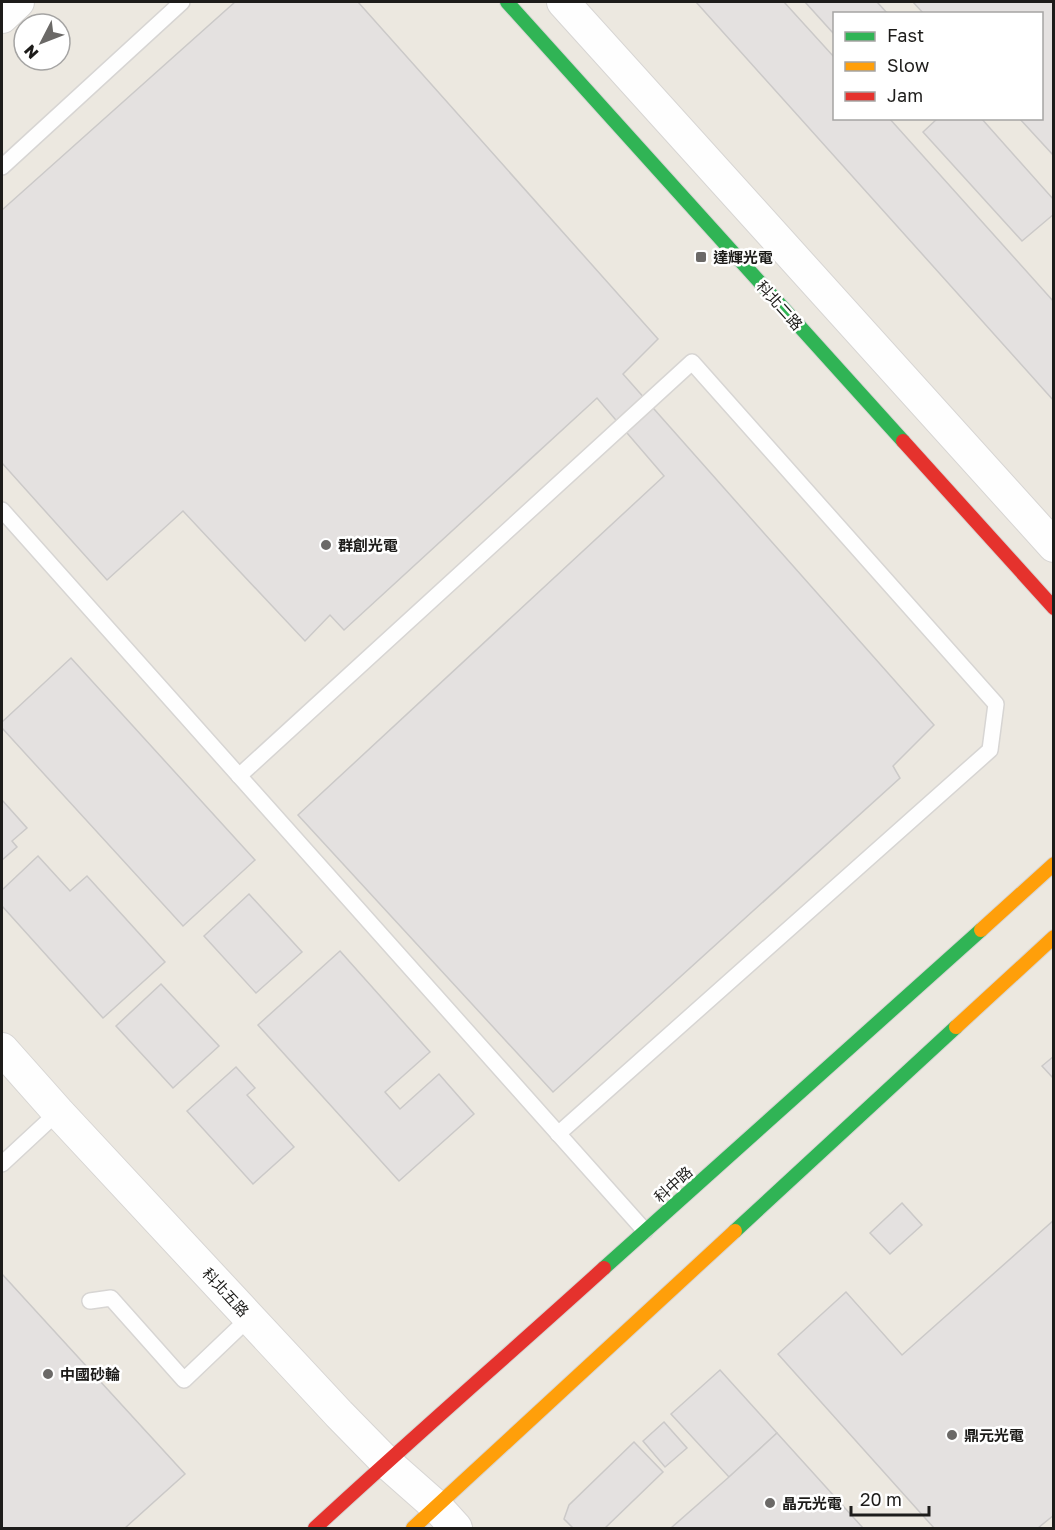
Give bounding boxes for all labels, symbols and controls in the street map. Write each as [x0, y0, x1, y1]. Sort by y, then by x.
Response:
north arrow [12, 12, 72, 72]
legend [833, 12, 1043, 120]
text: Fast [887, 24, 924, 46]
text: N [19, 41, 42, 63]
text: Slow [887, 54, 930, 76]
text: Jam [887, 84, 923, 106]
place label: 達輝光電 [713, 248, 773, 266]
marker: 達輝光電 [694, 250, 708, 264]
street label: 科北二路 [753, 277, 807, 333]
place label: 群創光電 [338, 536, 398, 554]
marker: 群創光電 [319, 538, 333, 552]
street label: 科中路 [650, 1162, 696, 1206]
street label: 科北五路 [199, 1264, 253, 1320]
place label: 中國砂輪 [60, 1365, 120, 1383]
marker: 中國砂輪 [41, 1367, 55, 1381]
place label: 鼎元光電 [964, 1426, 1024, 1444]
marker: 鼎元光電 [945, 1428, 959, 1442]
scale bar [851, 1479, 929, 1517]
text: 20 m [860, 1488, 902, 1510]
place label: 晶元光電 [782, 1494, 842, 1512]
marker: 晶元光電 [763, 1496, 777, 1510]

